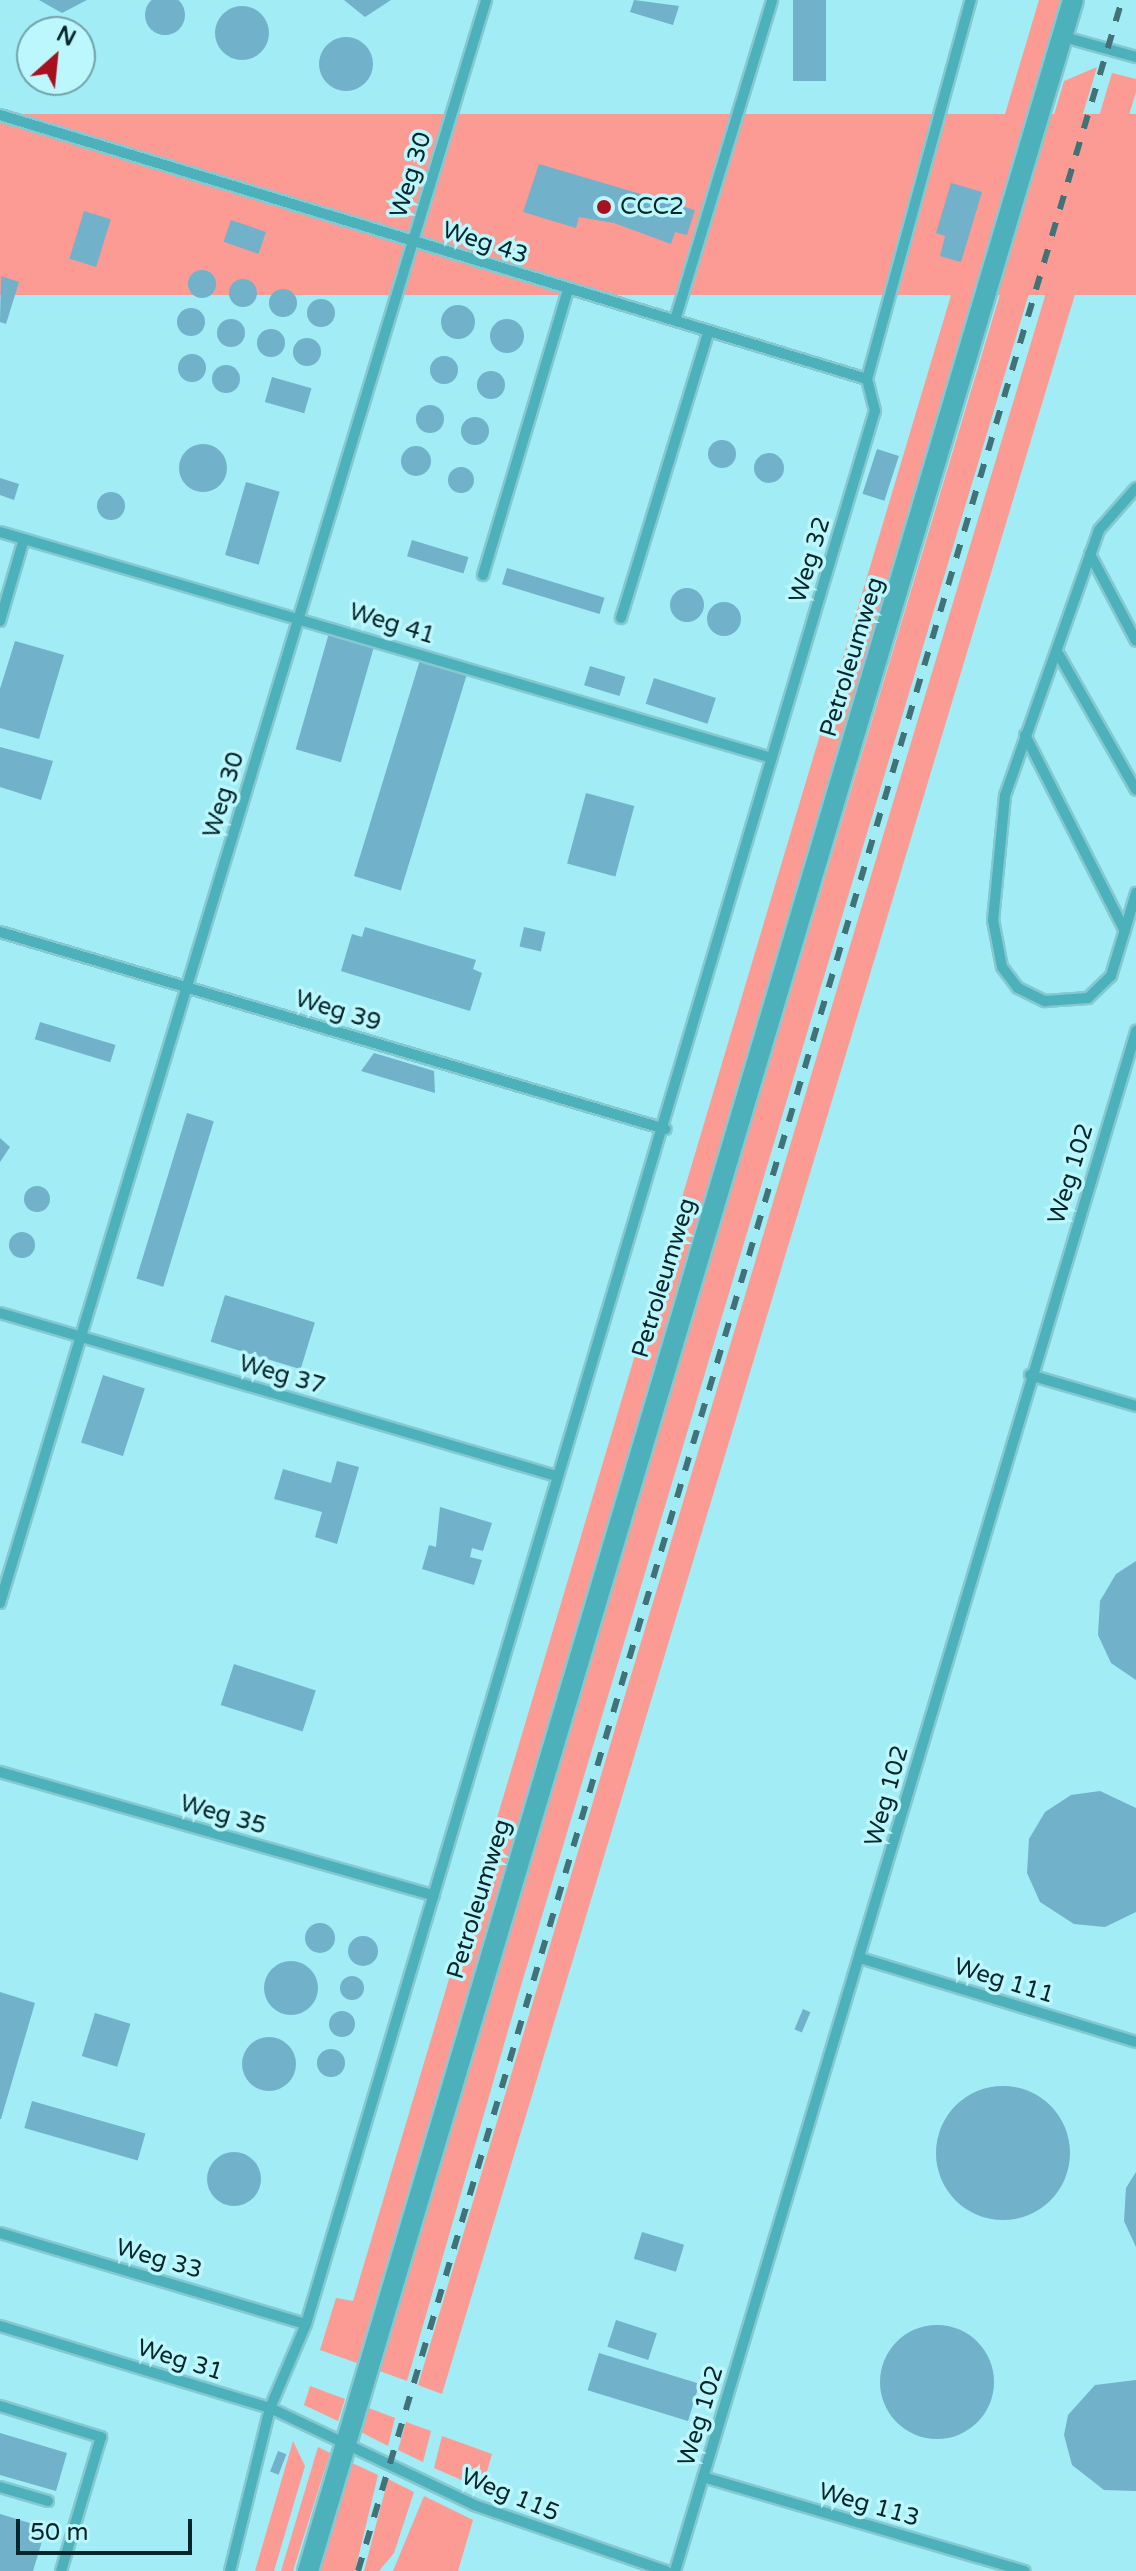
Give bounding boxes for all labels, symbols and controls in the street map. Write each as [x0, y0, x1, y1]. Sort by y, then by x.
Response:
north arrow [16, 16, 96, 96]
text: N [52, 21, 80, 52]
street label: Weg 30 [384, 129, 438, 221]
place label: CCC2 [620, 193, 684, 221]
marker: CCC2 [595, 198, 613, 216]
street label: Weg 43 [439, 216, 531, 270]
street label: Weg 32 [783, 514, 837, 606]
street label: Petroleumweg [814, 574, 890, 740]
street label: Weg 41 [346, 597, 438, 651]
street label: Weg 30 [197, 749, 251, 841]
street label: Weg 39 [292, 984, 384, 1038]
street label: Weg 102 [1042, 1120, 1100, 1228]
street label: Petroleumweg [626, 1195, 702, 1361]
street label: Weg 37 [236, 1349, 328, 1401]
street label: Weg 102 [859, 1742, 915, 1850]
street label: Weg 35 [177, 1789, 269, 1841]
street label: Petroleumweg [441, 1816, 517, 1982]
street label: Weg 111 [950, 1952, 1058, 2010]
street label: Weg 33 [113, 2233, 205, 2285]
street label: Weg 31 [134, 2333, 226, 2387]
street label: Weg 102 [672, 2362, 730, 2470]
street label: Weg 115 [457, 2462, 563, 2528]
street label: Weg 113 [815, 2477, 923, 2533]
scale bar [20, 2503, 196, 2553]
text: 50 m [30, 2518, 88, 2547]

